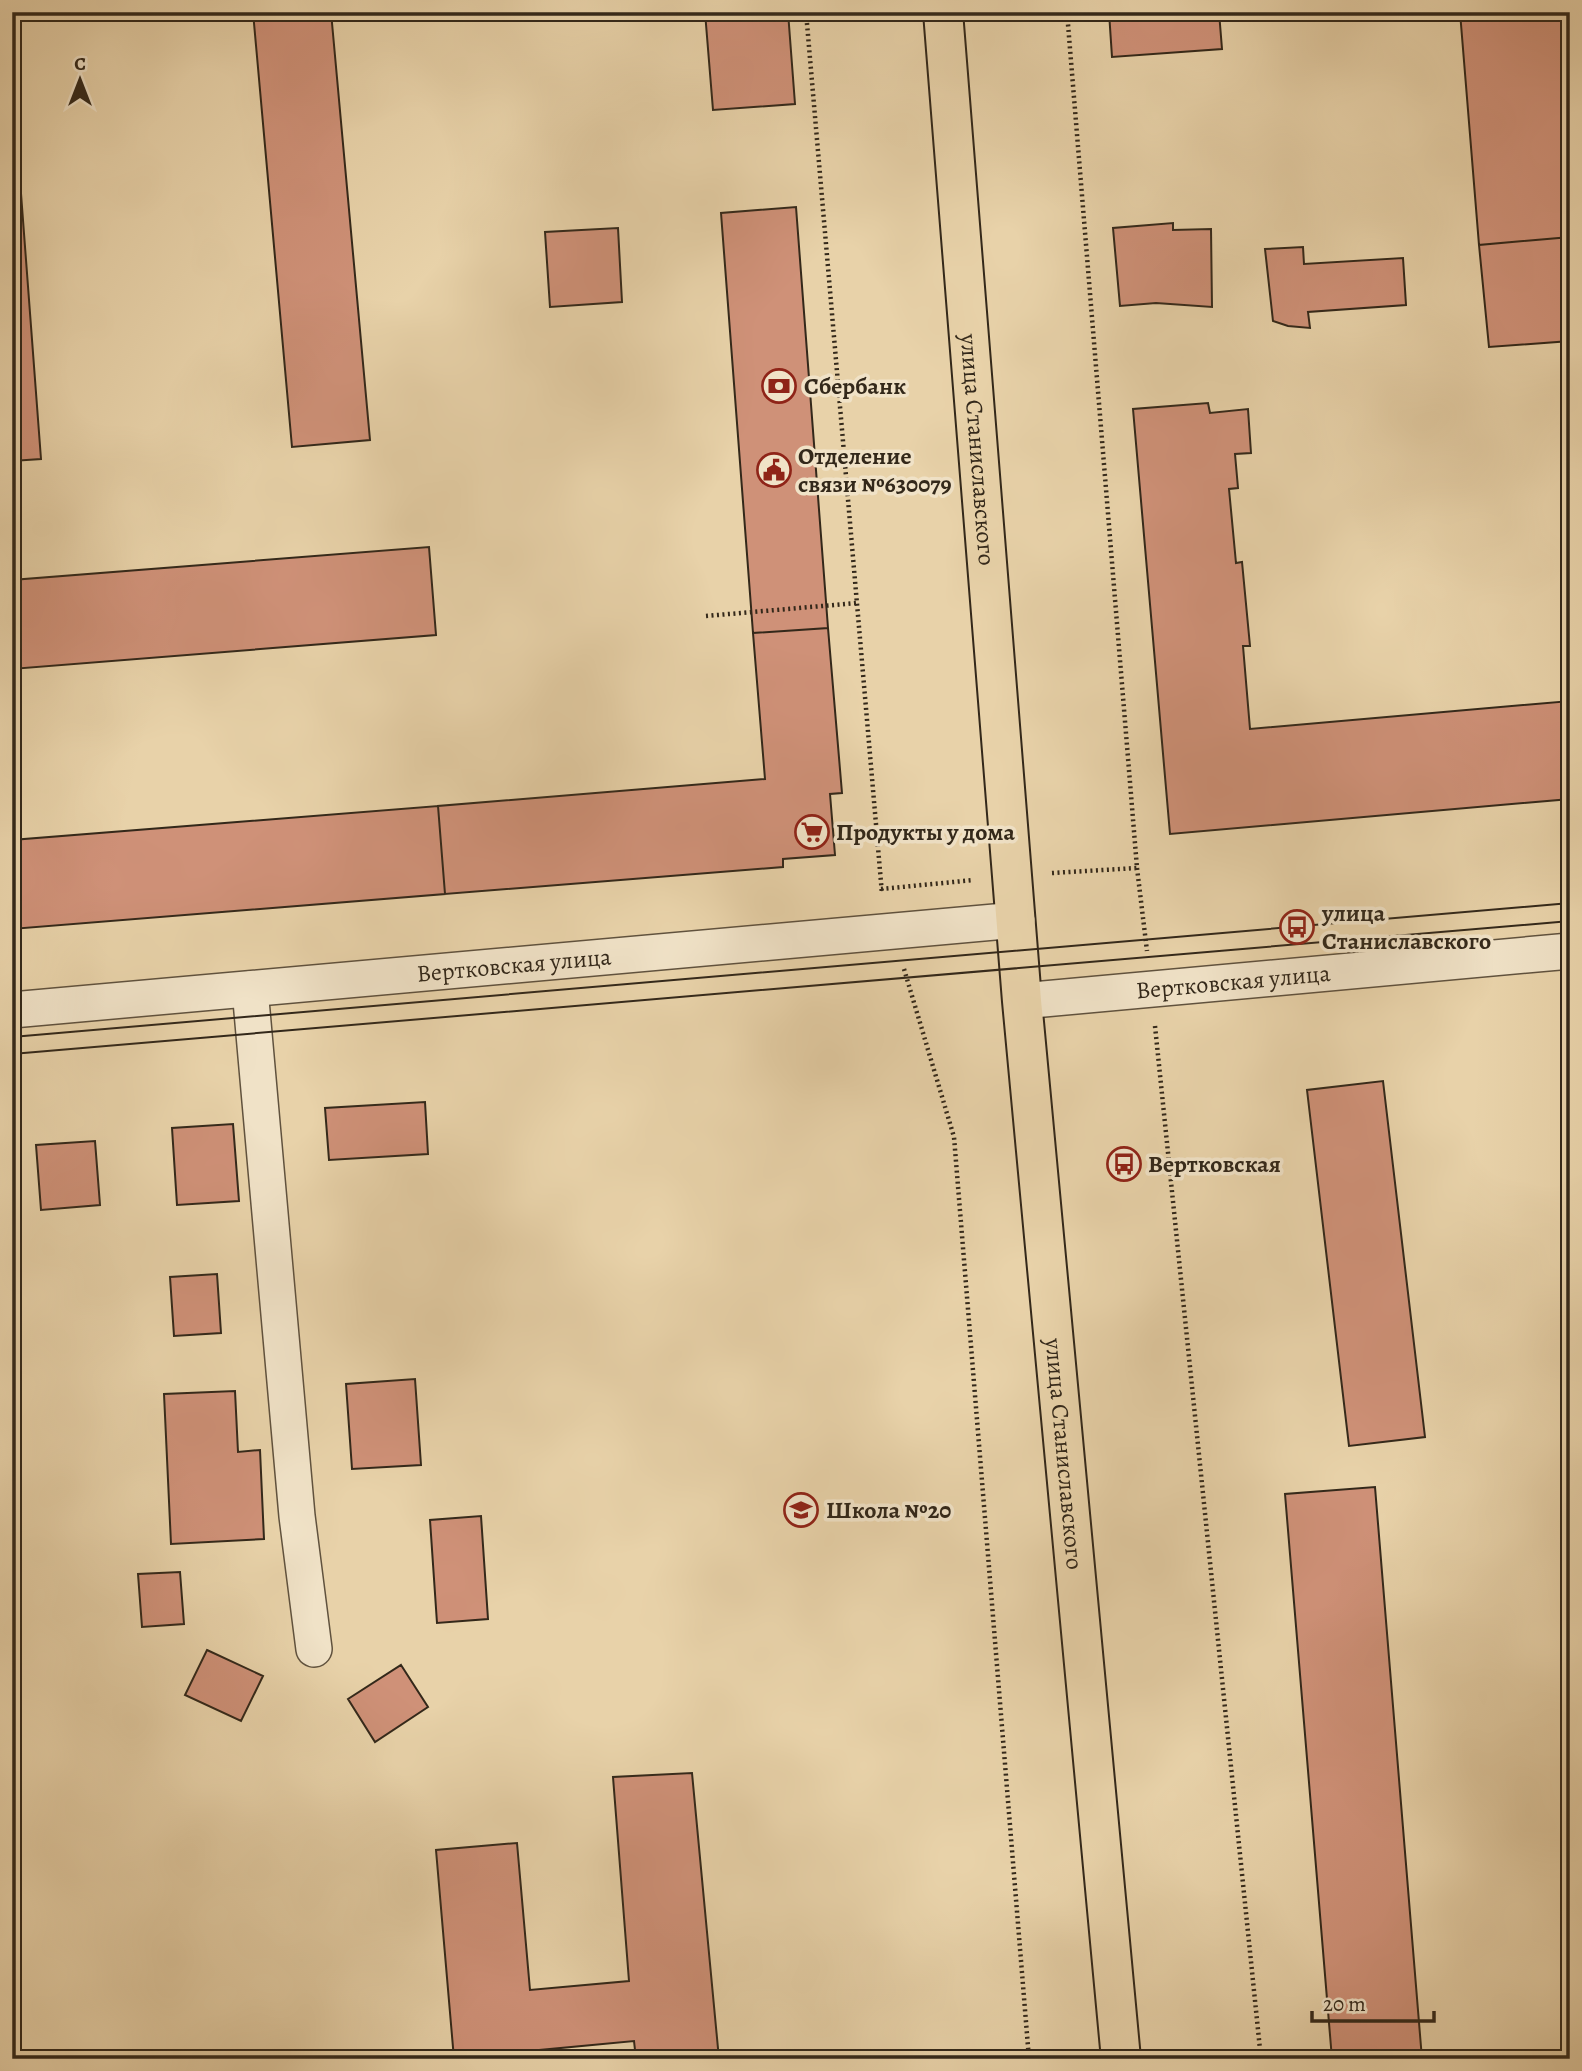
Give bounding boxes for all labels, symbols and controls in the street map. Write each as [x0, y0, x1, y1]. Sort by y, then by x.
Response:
north arrow [46, 46, 116, 116]
text: С [74, 51, 86, 77]
street label: улица Станиславского [953, 331, 1003, 567]
bank icon: Сбербанк [760, 367, 798, 405]
place label: Сбербанк [804, 370, 906, 402]
place label: Отделение связи №630079 [798, 440, 952, 500]
public building icon: Отделение связи №630079 [755, 451, 793, 489]
supermarket icon: Продукты у дома [793, 813, 831, 851]
place label: Продукты у дома [836, 816, 1016, 848]
place label: улица Станиславского [1321, 897, 1491, 957]
bus stop icon: улица Станиславского [1278, 908, 1316, 946]
street label: Вертковская улица [415, 940, 613, 990]
street label: Вертковская улица [1135, 957, 1332, 1007]
bus stop icon: Вертковская [1105, 1145, 1143, 1183]
place label: Вертковская [1148, 1148, 1281, 1180]
street label: улица Станиславского [1038, 1336, 1091, 1571]
school or university icon: Школа №20 [782, 1491, 820, 1529]
place label: Школа №20 [826, 1494, 951, 1526]
scale bar [1312, 1980, 1435, 2024]
text: 20 m [1323, 1990, 1366, 2018]

